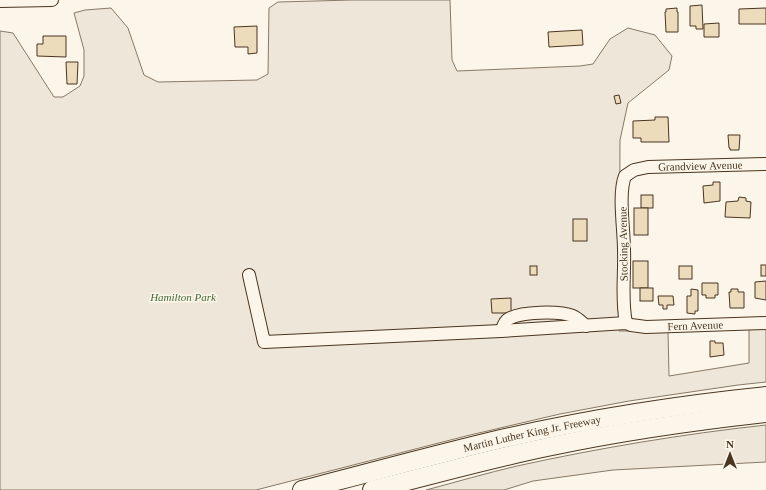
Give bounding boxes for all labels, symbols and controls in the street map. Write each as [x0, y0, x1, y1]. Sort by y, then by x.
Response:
street label: Grandview Avenue [658, 159, 743, 173]
street label: Stocking Avenue [616, 206, 630, 281]
park label: Hamilton Park [149, 291, 217, 303]
street label: Fern Avenue [667, 318, 723, 332]
street label: Martin Luther King Jr. Freeway [462, 413, 602, 454]
north arrow [710, 434, 750, 474]
text: N [726, 438, 734, 450]

